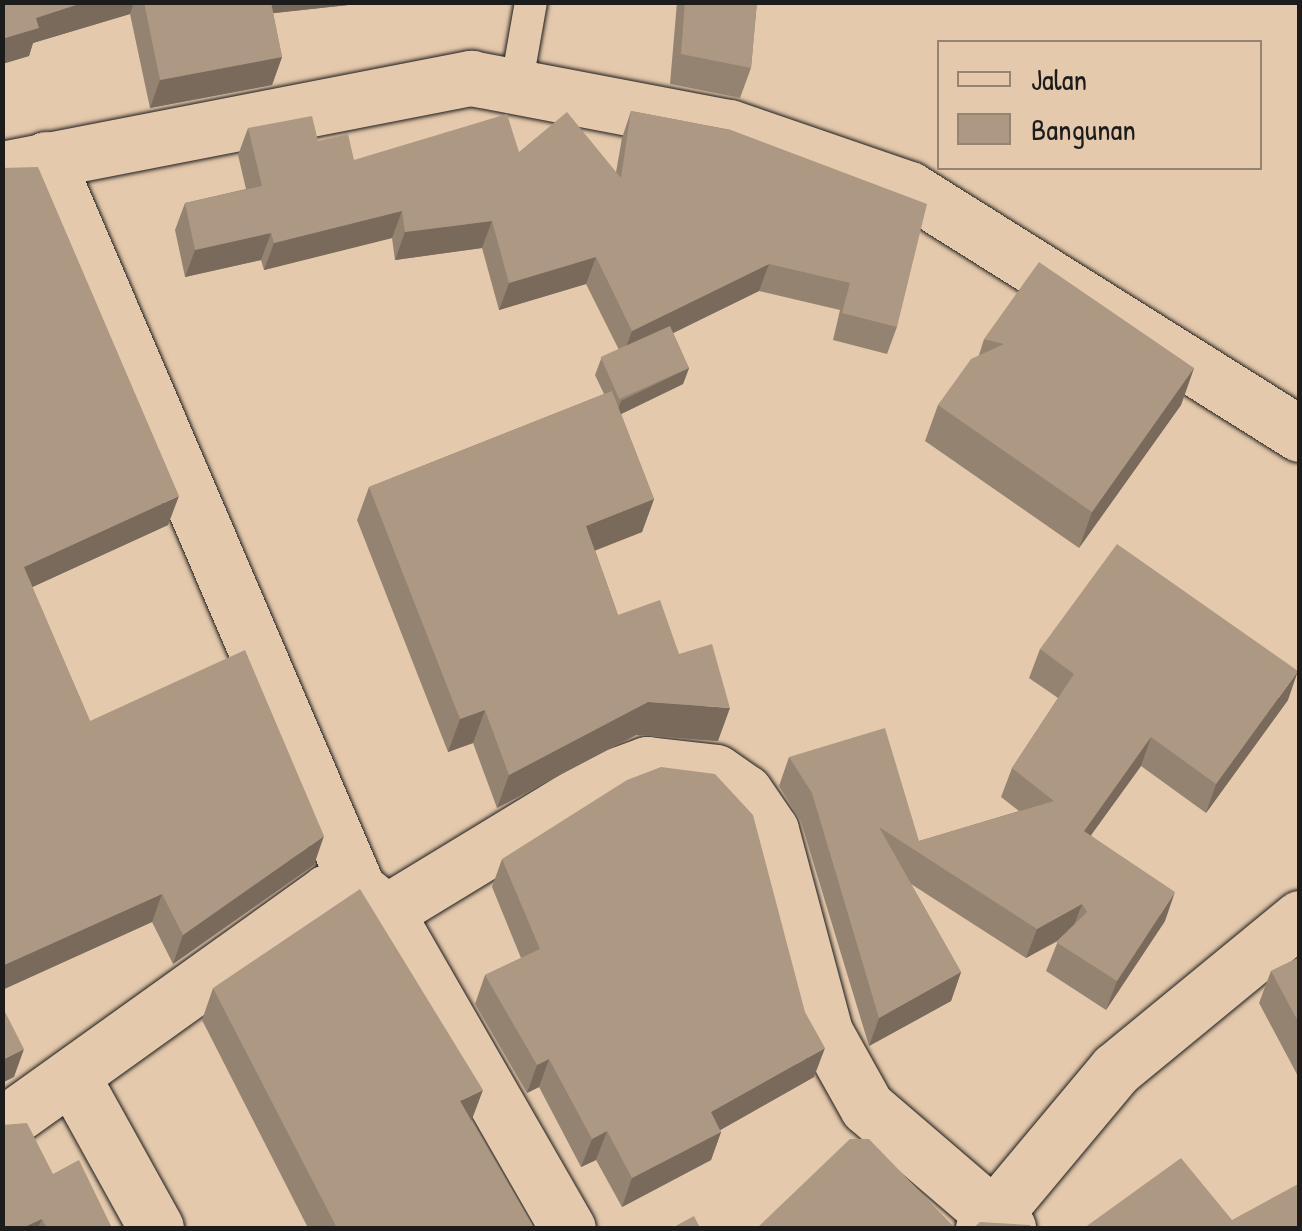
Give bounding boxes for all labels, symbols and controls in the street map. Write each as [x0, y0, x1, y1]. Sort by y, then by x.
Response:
legend [937, 40, 1262, 170]
text: Jalan [1031, 59, 1087, 99]
text: Bangunan [1031, 109, 1136, 149]

